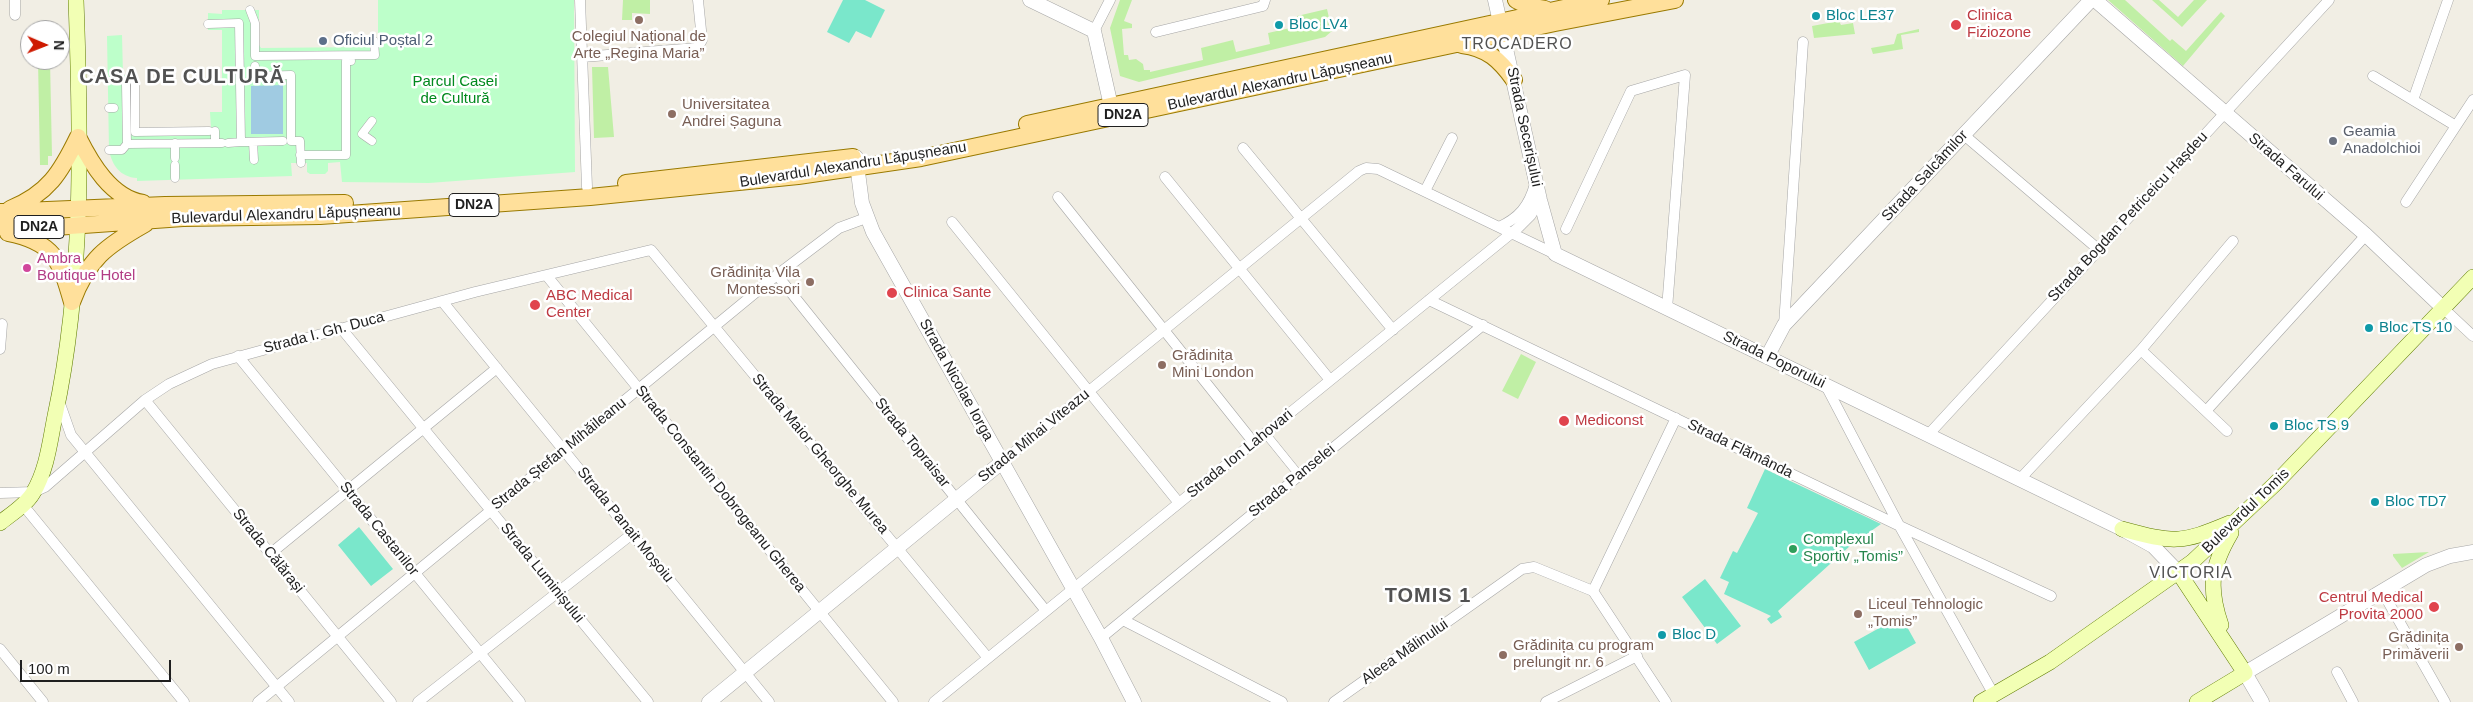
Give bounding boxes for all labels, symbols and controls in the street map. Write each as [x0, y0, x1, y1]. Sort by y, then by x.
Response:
place label: Bloc LE37 [1826, 7, 1894, 25]
place label: Clinica Fiziozone [1967, 7, 2031, 42]
marker: Bloc LE37 [1810, 10, 1822, 22]
marker: Colegiul Național de Arte „Regina Maria” [633, 14, 645, 26]
place label: Bloc LV4 [1289, 16, 1348, 34]
marker: Clinica Fiziozone [1949, 18, 1963, 32]
marker: Bloc LV4 [1273, 19, 1285, 31]
north arrow [20, 20, 70, 70]
place label: Colegiul Național de Arte „Regina Maria” [572, 28, 706, 63]
place label: Oficiul Poștal 2 [333, 32, 433, 50]
marker: Oficiul Poștal 2 [317, 35, 329, 47]
district label: TROCADERO [1460, 35, 1574, 55]
text: N [51, 40, 67, 50]
street label: Bulevardul Alexandru Lăpușneanu [1166, 49, 1394, 115]
district label: CASA DE CULTURĂ [77, 65, 287, 89]
street label: Strada Secerișului [1503, 66, 1545, 188]
park label: Parcul Casei de Cultură [412, 73, 498, 108]
place label: Universitatea Andrei Șaguna [682, 96, 781, 131]
road number: DN2A [1098, 104, 1148, 126]
marker: Universitatea Andrei Șaguna [666, 108, 678, 120]
place label: Geamia Anadolchioi [2343, 123, 2421, 158]
street label: Strada Salcâmilor [1878, 127, 1972, 225]
street label: Strada Bogdan Petriceicu Hașdeu [2044, 128, 2212, 306]
street label: Strada Farului [2245, 129, 2327, 205]
marker: Geamia Anadolchioi [2327, 135, 2339, 147]
street label: Bulevardul Alexandru Lăpușneanu [738, 138, 968, 192]
road number: DN2A [449, 194, 499, 216]
street label: Bulevardul Alexandru Lăpușneanu [171, 202, 401, 228]
road number: DN2A [14, 216, 64, 238]
place label: Ambra Boutique Hotel [37, 250, 135, 285]
marker: Ambra Boutique Hotel [21, 262, 33, 274]
place label: Grădinița Vila Montessori [710, 264, 800, 299]
marker: Grădinița Vila Montessori [804, 276, 816, 288]
place label: Clinica Sante [903, 284, 991, 302]
marker: Clinica Sante [885, 286, 899, 300]
place label: ABC Medical Center [546, 287, 633, 322]
marker: ABC Medical Center [528, 298, 542, 312]
street label: Strada I. Gh. Duca [262, 308, 386, 358]
street label: Strada Nicolae Iorga [915, 316, 997, 444]
place label: Bloc TS 10 [2379, 319, 2452, 337]
marker: Bloc TS 10 [2363, 322, 2375, 334]
street label: Strada Poporului [1720, 327, 1828, 393]
place label: Grădinița Mini London [1172, 347, 1254, 382]
marker: Grădinița Mini London [1156, 359, 1168, 371]
street label: Strada Maior Gheorghe Murea [748, 370, 892, 538]
street label: Strada Constantin Dobrogeanu Gherea [631, 382, 809, 596]
street label: Strada Mihai Viteazu [975, 386, 1093, 486]
street label: Strada Ștefan Mihăileanu [488, 394, 630, 514]
street label: Strada Topraisar [870, 395, 954, 491]
street label: Strada Ion Lahovari [1183, 406, 1297, 502]
place label: Mediconst [1575, 412, 1643, 430]
marker: Mediconst [1557, 414, 1571, 428]
street label: Strada Flămânda [1684, 416, 1796, 482]
place label: Bloc TS 9 [2284, 417, 2349, 435]
marker: Bloc TS 9 [2268, 420, 2280, 432]
street label: Strada Panselei [1245, 441, 1339, 521]
street label: Strada Panait Moșoiu [573, 464, 677, 586]
street label: Bulevardul Tomis [2199, 465, 2293, 557]
street label: Strada Castanilor [336, 478, 422, 580]
place label: Bloc TD7 [2385, 493, 2447, 511]
marker: Bloc TD7 [2369, 496, 2381, 508]
street label: Strada Călărași [228, 505, 308, 597]
street label: Strada Luminișului [496, 519, 588, 627]
place label: Complexul Sportiv „Tomis” [1803, 531, 1903, 566]
marker: Complexul Sportiv „Tomis” [1787, 543, 1799, 555]
district label: VICTORIA [2148, 564, 2234, 584]
district label: TOMIS 1 [1384, 584, 1472, 608]
place label: Centrul Medical Provita 2000 [2319, 589, 2423, 624]
place label: Liceul Tehnologic „Tomis” [1868, 596, 1983, 631]
marker: Centrul Medical Provita 2000 [2427, 600, 2441, 614]
marker: Liceul Tehnologic „Tomis” [1852, 608, 1864, 620]
street label: Aleea Mălinului [1358, 615, 1452, 689]
place label: Bloc D [1672, 626, 1716, 644]
marker: Bloc D [1656, 629, 1668, 641]
place label: Grădinița Primăverii [2382, 629, 2449, 664]
place label: Grădinița cu program prelungit nr. 6 [1513, 637, 1654, 672]
marker: Grădinița Primăverii [2453, 641, 2465, 653]
marker: Grădinița cu program prelungit nr. 6 [1497, 649, 1509, 661]
scale bar [22, 650, 174, 682]
text: 100 m [28, 660, 70, 677]

